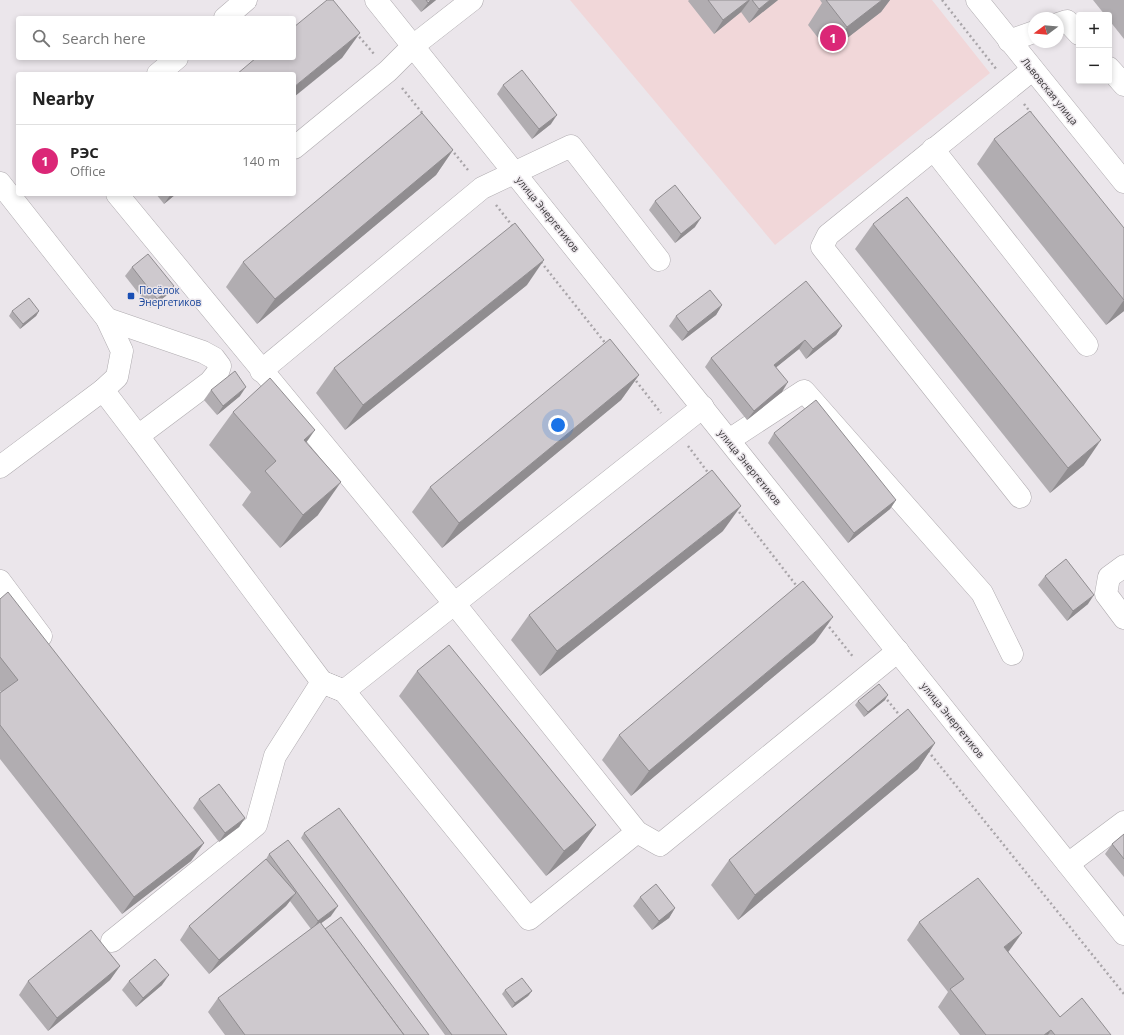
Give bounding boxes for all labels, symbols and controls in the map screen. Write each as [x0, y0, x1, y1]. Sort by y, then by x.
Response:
north arrow [1028, 12, 1064, 48]
map controls [1076, 12, 1112, 84]
button: + [1076, 12, 1112, 48]
search box [16, 16, 296, 60]
pin: 1 [820, 23, 846, 53]
icon: search [30, 27, 52, 49]
text: Search here [62, 28, 146, 48]
button: − [1076, 48, 1112, 84]
street label: Львовская улица [1018, 54, 1082, 128]
text: Nearby [32, 87, 94, 110]
text: РЭС [70, 142, 99, 162]
text: 1 [41, 152, 49, 170]
text: 140 m [242, 152, 280, 170]
text: Office [70, 162, 106, 180]
street label: улица Энергетиков [513, 173, 583, 255]
place label: Посёлок Энергетиков [139, 283, 202, 309]
marker: Посёлок Энергетиков [126, 291, 136, 301]
your location [548, 415, 568, 435]
street label: улица Энергетиков [715, 426, 785, 508]
street label: улица Энергетиков [918, 679, 988, 761]

